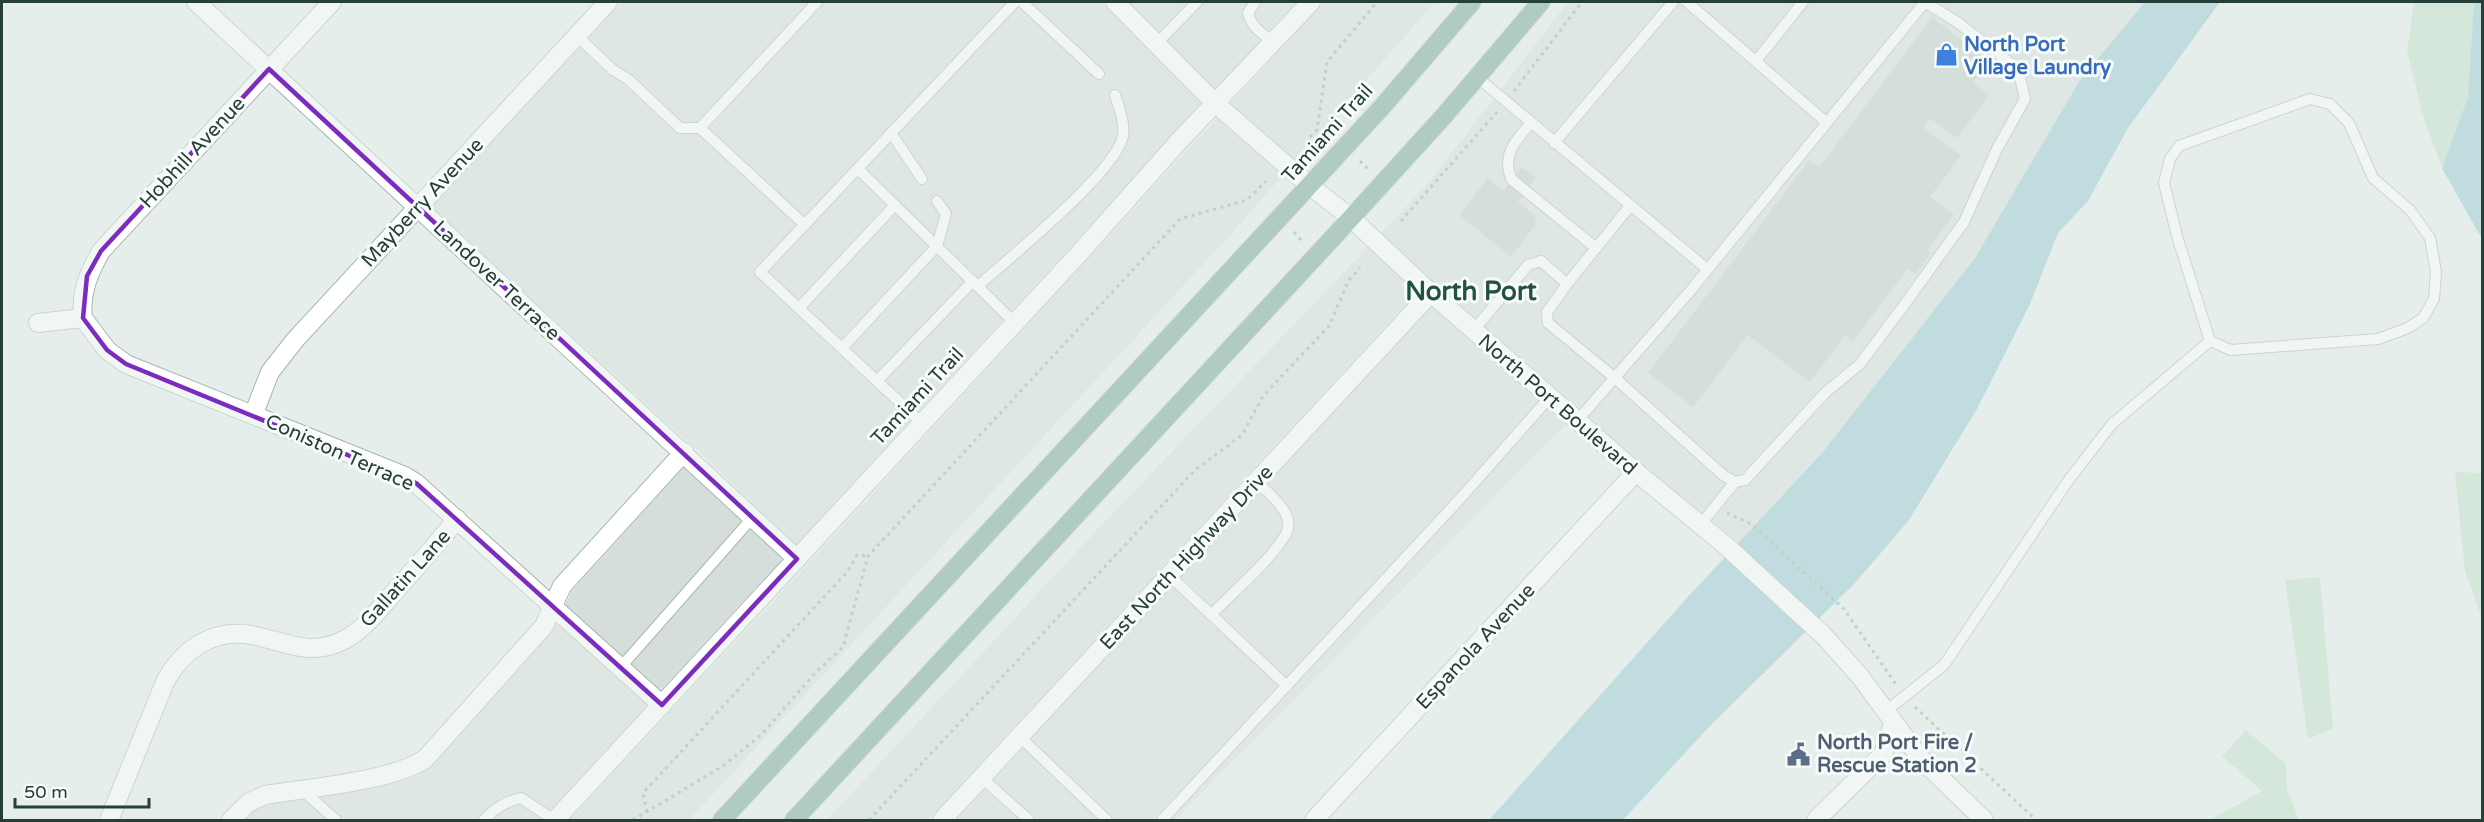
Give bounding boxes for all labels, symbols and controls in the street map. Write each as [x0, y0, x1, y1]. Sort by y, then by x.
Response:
place label: North Port Village Laundry [1964, 33, 2111, 80]
shop icon: North Port Village Laundry [1933, 42, 1959, 68]
street label: Tamiami Trail [1277, 79, 1378, 188]
street label: Hobhill Avenue [135, 92, 250, 213]
street label: Mayberry Avenue [357, 133, 489, 272]
street label: Landover Terrace [428, 216, 565, 346]
district label: North Port [1405, 276, 1537, 307]
street label: North Port Boulevard [1473, 329, 1642, 480]
street label: Tamiami Trail [866, 343, 969, 450]
street label: Coniston Terrace [262, 409, 418, 496]
street label: East North Highway Drive [1095, 461, 1278, 655]
street label: Gallatin Lane [355, 525, 456, 633]
street label: Espanola Avenue [1411, 579, 1540, 715]
place label: North Port Fire / Rescue Station 2 [1817, 731, 1977, 778]
public building icon: North Port Fire / Rescue Station 2 [1786, 741, 1812, 767]
scale bar [15, 771, 148, 809]
text: 50 m [24, 781, 68, 803]

